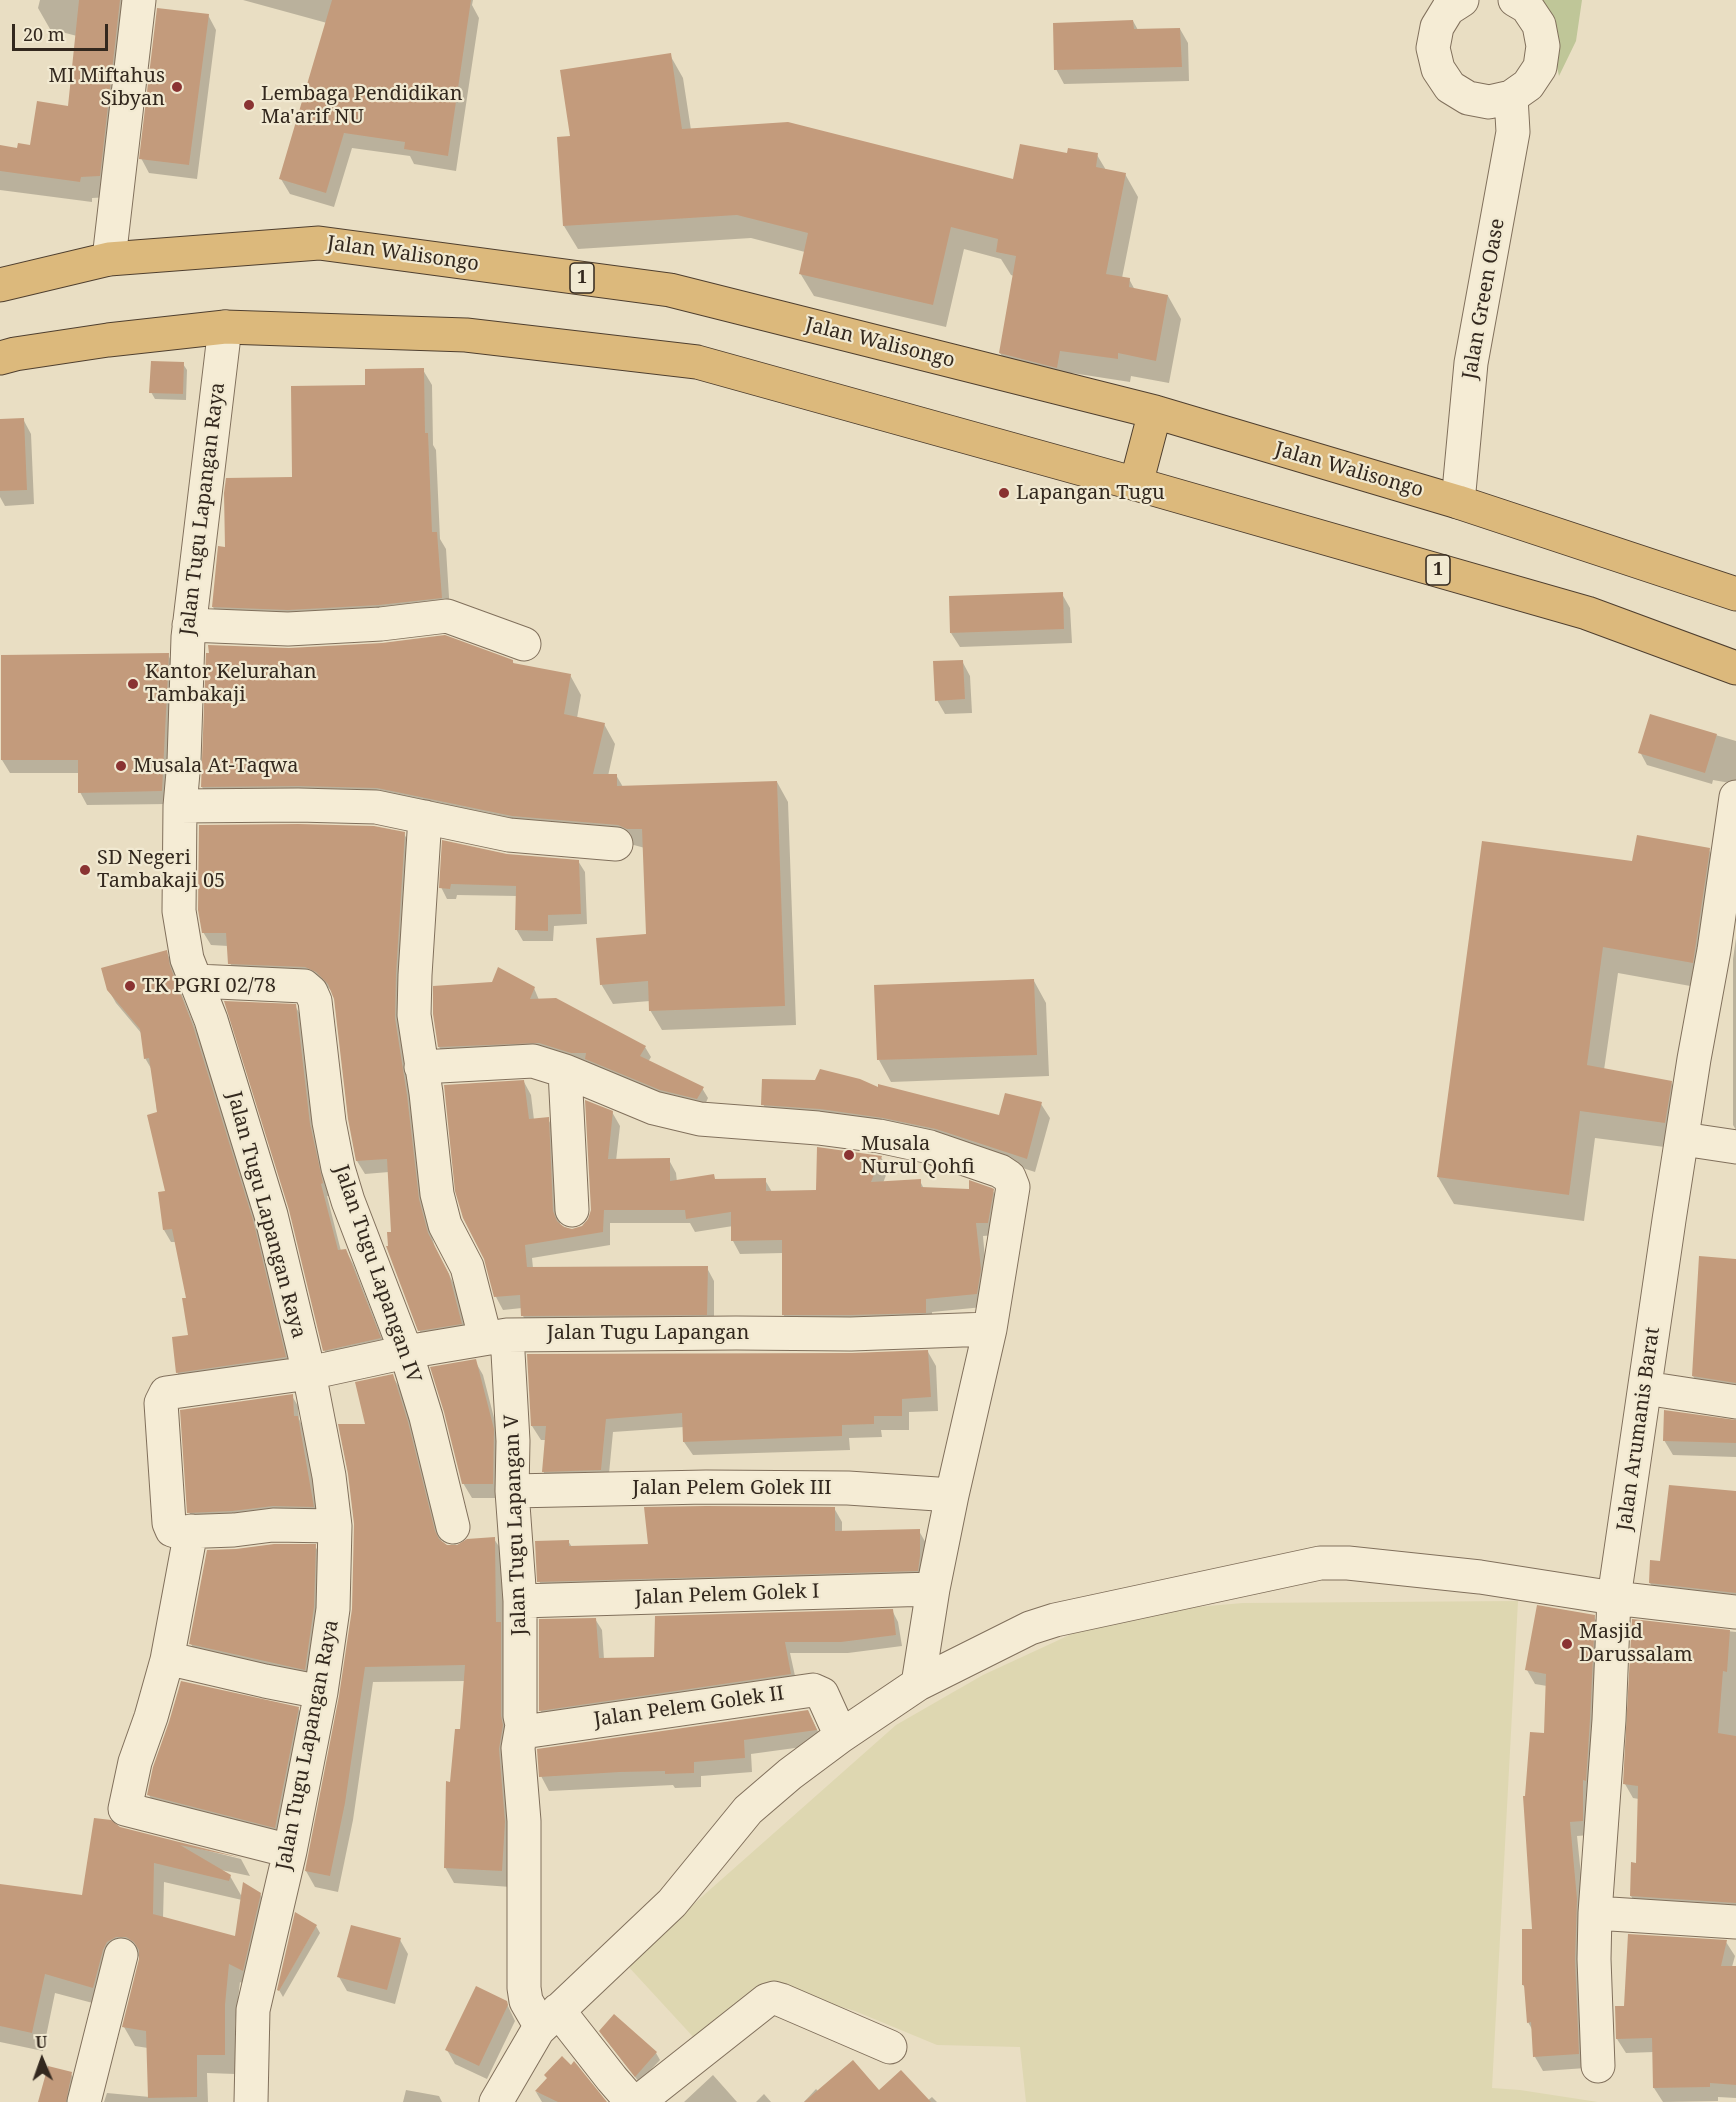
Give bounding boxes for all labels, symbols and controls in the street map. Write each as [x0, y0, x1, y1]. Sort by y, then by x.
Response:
scale bar [15, 12, 111, 50]
text: 20 m [23, 22, 65, 46]
place label: MI Miftahus Sibyan [48, 64, 165, 111]
marker: MI Miftahus Sibyan [170, 80, 184, 94]
place label: Lembaga Pendidikan Ma'arif NU [261, 82, 463, 129]
marker: Lembaga Pendidikan Ma'arif NU [242, 98, 256, 112]
street label: Jalan Green Oase [1458, 217, 1510, 381]
street label: Jalan Walisongo [326, 231, 480, 277]
road number: 1 [570, 263, 594, 293]
street label: Jalan Walisongo [803, 313, 957, 373]
street label: Jalan Tugu Lapangan Raya [176, 381, 230, 637]
street label: Jalan Walisongo [1272, 437, 1426, 503]
place label: Lapangan Tugu [1016, 481, 1165, 505]
marker: Lapangan Tugu [997, 486, 1011, 500]
road number: 1 [1426, 555, 1450, 585]
place label: Kantor Kelurahan Tambakaji [145, 660, 317, 707]
marker: Kantor Kelurahan Tambakaji [126, 677, 140, 691]
place label: Musala At-Taqwa [133, 754, 298, 778]
marker: Musala At-Taqwa [114, 759, 128, 773]
place label: SD Negeri Tambakaji 05 [97, 846, 225, 893]
marker: SD Negeri Tambakaji 05 [78, 863, 92, 877]
place label: TK PGRI 02/78 [142, 974, 276, 998]
marker: TK PGRI 02/78 [123, 979, 137, 993]
street label: Jalan Tugu Lapangan Raya [221, 1089, 311, 1341]
place label: Musala Nurul Qohfi [861, 1132, 975, 1179]
marker: Musala Nurul Qohfi [842, 1148, 856, 1162]
street label: Jalan Tugu Lapangan IV [328, 1162, 426, 1386]
street label: Jalan Tugu Lapangan [547, 1321, 749, 1345]
street label: Jalan Arumanis Barat [1613, 1326, 1665, 1532]
street label: Jalan Tugu Lapangan V [500, 1414, 532, 1636]
street label: Jalan Pelem Golek III [632, 1476, 832, 1500]
street label: Jalan Pelem Golek I [634, 1580, 820, 1610]
street label: Jalan Tugu Lapangan Raya [272, 1618, 344, 1872]
place label: Masjid Darussalam [1579, 1620, 1693, 1667]
marker: Masjid Darussalam [1560, 1637, 1574, 1651]
street label: Jalan Pelem Golek II [592, 1682, 786, 1732]
north arrow [12, 2030, 72, 2090]
text: U [35, 2031, 48, 2053]

